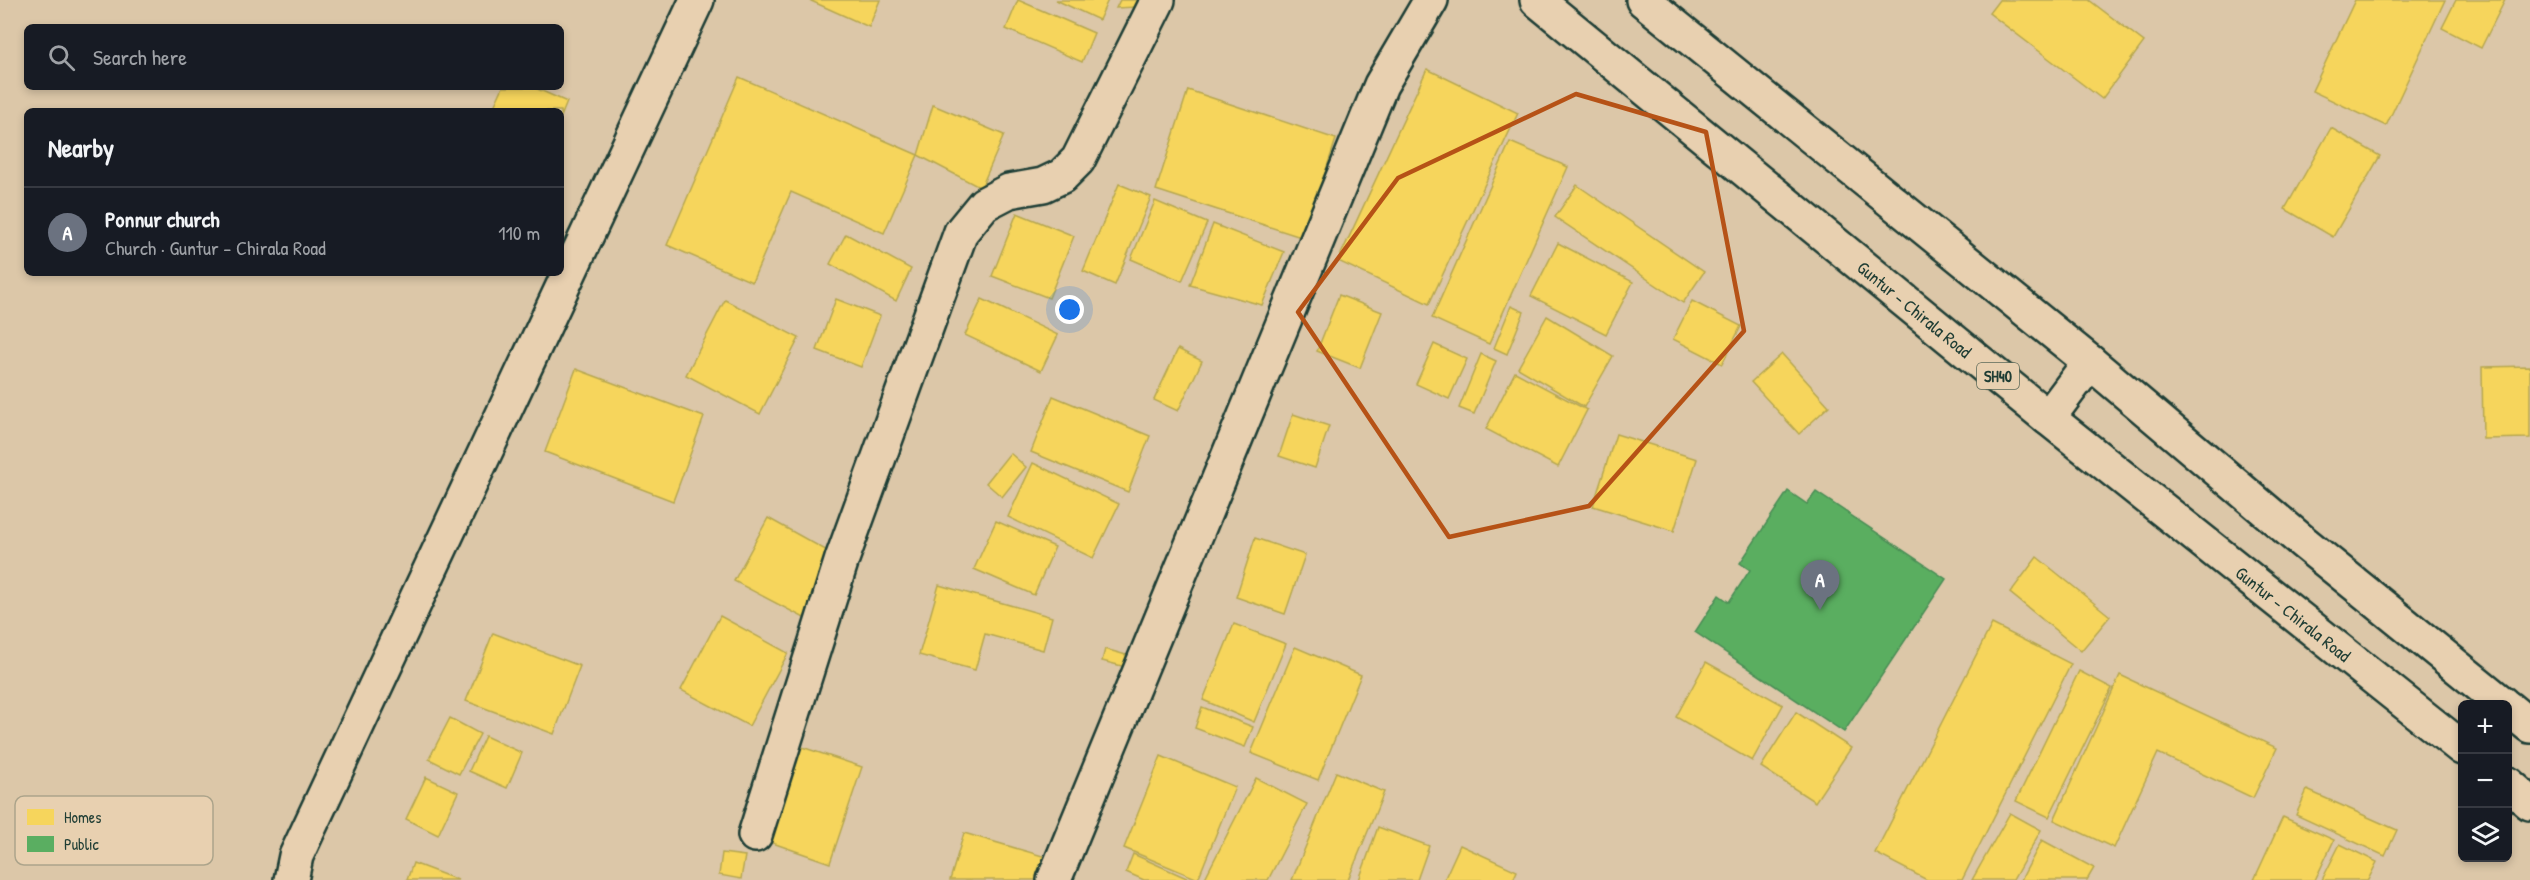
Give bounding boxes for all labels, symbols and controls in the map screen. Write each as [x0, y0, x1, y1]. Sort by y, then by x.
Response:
search box [24, 24, 564, 90]
icon: search [45, 41, 78, 74]
text: Search here [93, 42, 187, 72]
text: Nearby [48, 130, 114, 165]
text: Ponnur church [105, 204, 220, 234]
text: A [63, 219, 72, 246]
text: 110 m [498, 219, 540, 246]
text: Church · Guntur - Chirala Road [105, 234, 326, 261]
street label: Guntur - Chirala Road [1852, 255, 1977, 363]
your location [1055, 295, 1084, 324]
road number: SH40 [1977, 363, 2019, 389]
pin: A [1800, 560, 1840, 610]
street label: Guntur - Chirala Road [2231, 560, 2356, 667]
map controls [2458, 700, 2512, 862]
button: + [2458, 700, 2512, 754]
button: − [2458, 754, 2512, 808]
legend [15, 796, 213, 865]
text: Homes [64, 806, 101, 828]
button: layers [2458, 808, 2512, 862]
text: Public [64, 833, 100, 855]

